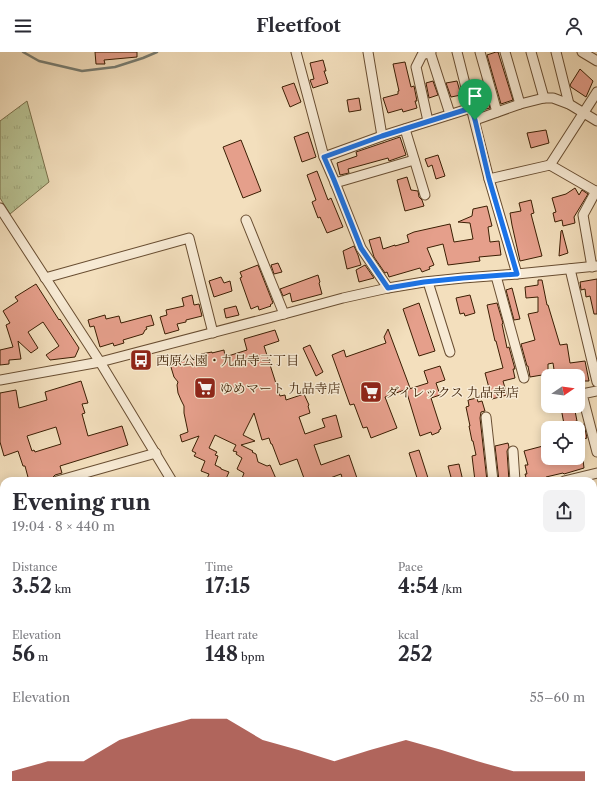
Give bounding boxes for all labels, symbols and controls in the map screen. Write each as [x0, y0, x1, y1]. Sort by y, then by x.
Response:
icon: menu [12, 15, 34, 37]
text: Fleetfoot [256, 15, 341, 37]
icon: person [563, 15, 585, 37]
pin [458, 79, 492, 120]
icon: arrive [464, 85, 486, 107]
bus stop icon: 西原公園・九品寺三丁目 [128, 347, 154, 373]
place label: 西原公園・九品寺三丁目 [156, 352, 299, 368]
north arrow [541, 369, 585, 413]
map controls [541, 369, 585, 465]
supermarket icon: ゆめマート 九品寺店 [192, 375, 218, 401]
supermarket icon: ダイレックス 九品寺店 [358, 379, 384, 405]
place label: ゆめマート 九品寺店 [220, 380, 340, 396]
place label: ダイレックス 九品寺店 [386, 384, 519, 400]
button: locate [541, 421, 585, 465]
text: Evening run [12, 489, 151, 516]
button: share [543, 490, 585, 532]
text: 19:04 · 8 × 440 m [12, 518, 115, 534]
text: Distance [12, 560, 58, 574]
text: Time [205, 560, 233, 574]
text: Pace [398, 560, 423, 574]
text: 3.52 [12, 574, 52, 598]
text: 17:15 [205, 574, 250, 598]
text: 4:54 [398, 574, 439, 598]
text: km [52, 582, 71, 596]
text: /km [439, 582, 462, 596]
text: Elevation [12, 628, 61, 642]
text: Heart rate [205, 628, 258, 642]
text: kcal [398, 628, 419, 642]
text: 56 [12, 642, 35, 666]
text: 148 [205, 642, 238, 666]
text: 252 [398, 642, 433, 666]
text: m [35, 650, 48, 664]
text: bpm [238, 650, 265, 664]
text: Elevation [12, 689, 70, 705]
text: 55–60 m [530, 689, 585, 705]

